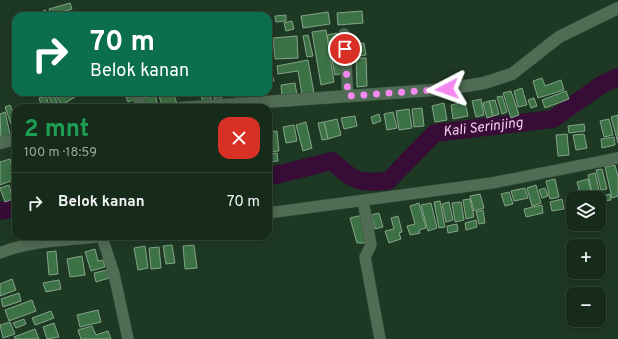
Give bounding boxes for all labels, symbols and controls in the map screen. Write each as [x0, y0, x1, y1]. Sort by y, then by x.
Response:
text: 70 m [90, 25, 155, 61]
icon: right [24, 28, 76, 80]
pin [328, 32, 362, 66]
icon: arrive [334, 38, 356, 60]
text: Belok kanan [90, 60, 189, 83]
position arrow [426, 68, 468, 110]
water label: Kali Serinjing [442, 114, 524, 140]
text: 2 mnt [24, 115, 89, 145]
button: close [218, 117, 260, 159]
text: 100 m · 18:59 [24, 145, 97, 161]
map controls [566, 191, 606, 327]
button: layers [566, 191, 606, 231]
icon: right [24, 192, 46, 214]
text: Belok kanan [58, 193, 145, 212]
text: 70 m [227, 193, 260, 212]
button: + [566, 239, 606, 279]
button: − [566, 287, 606, 327]

